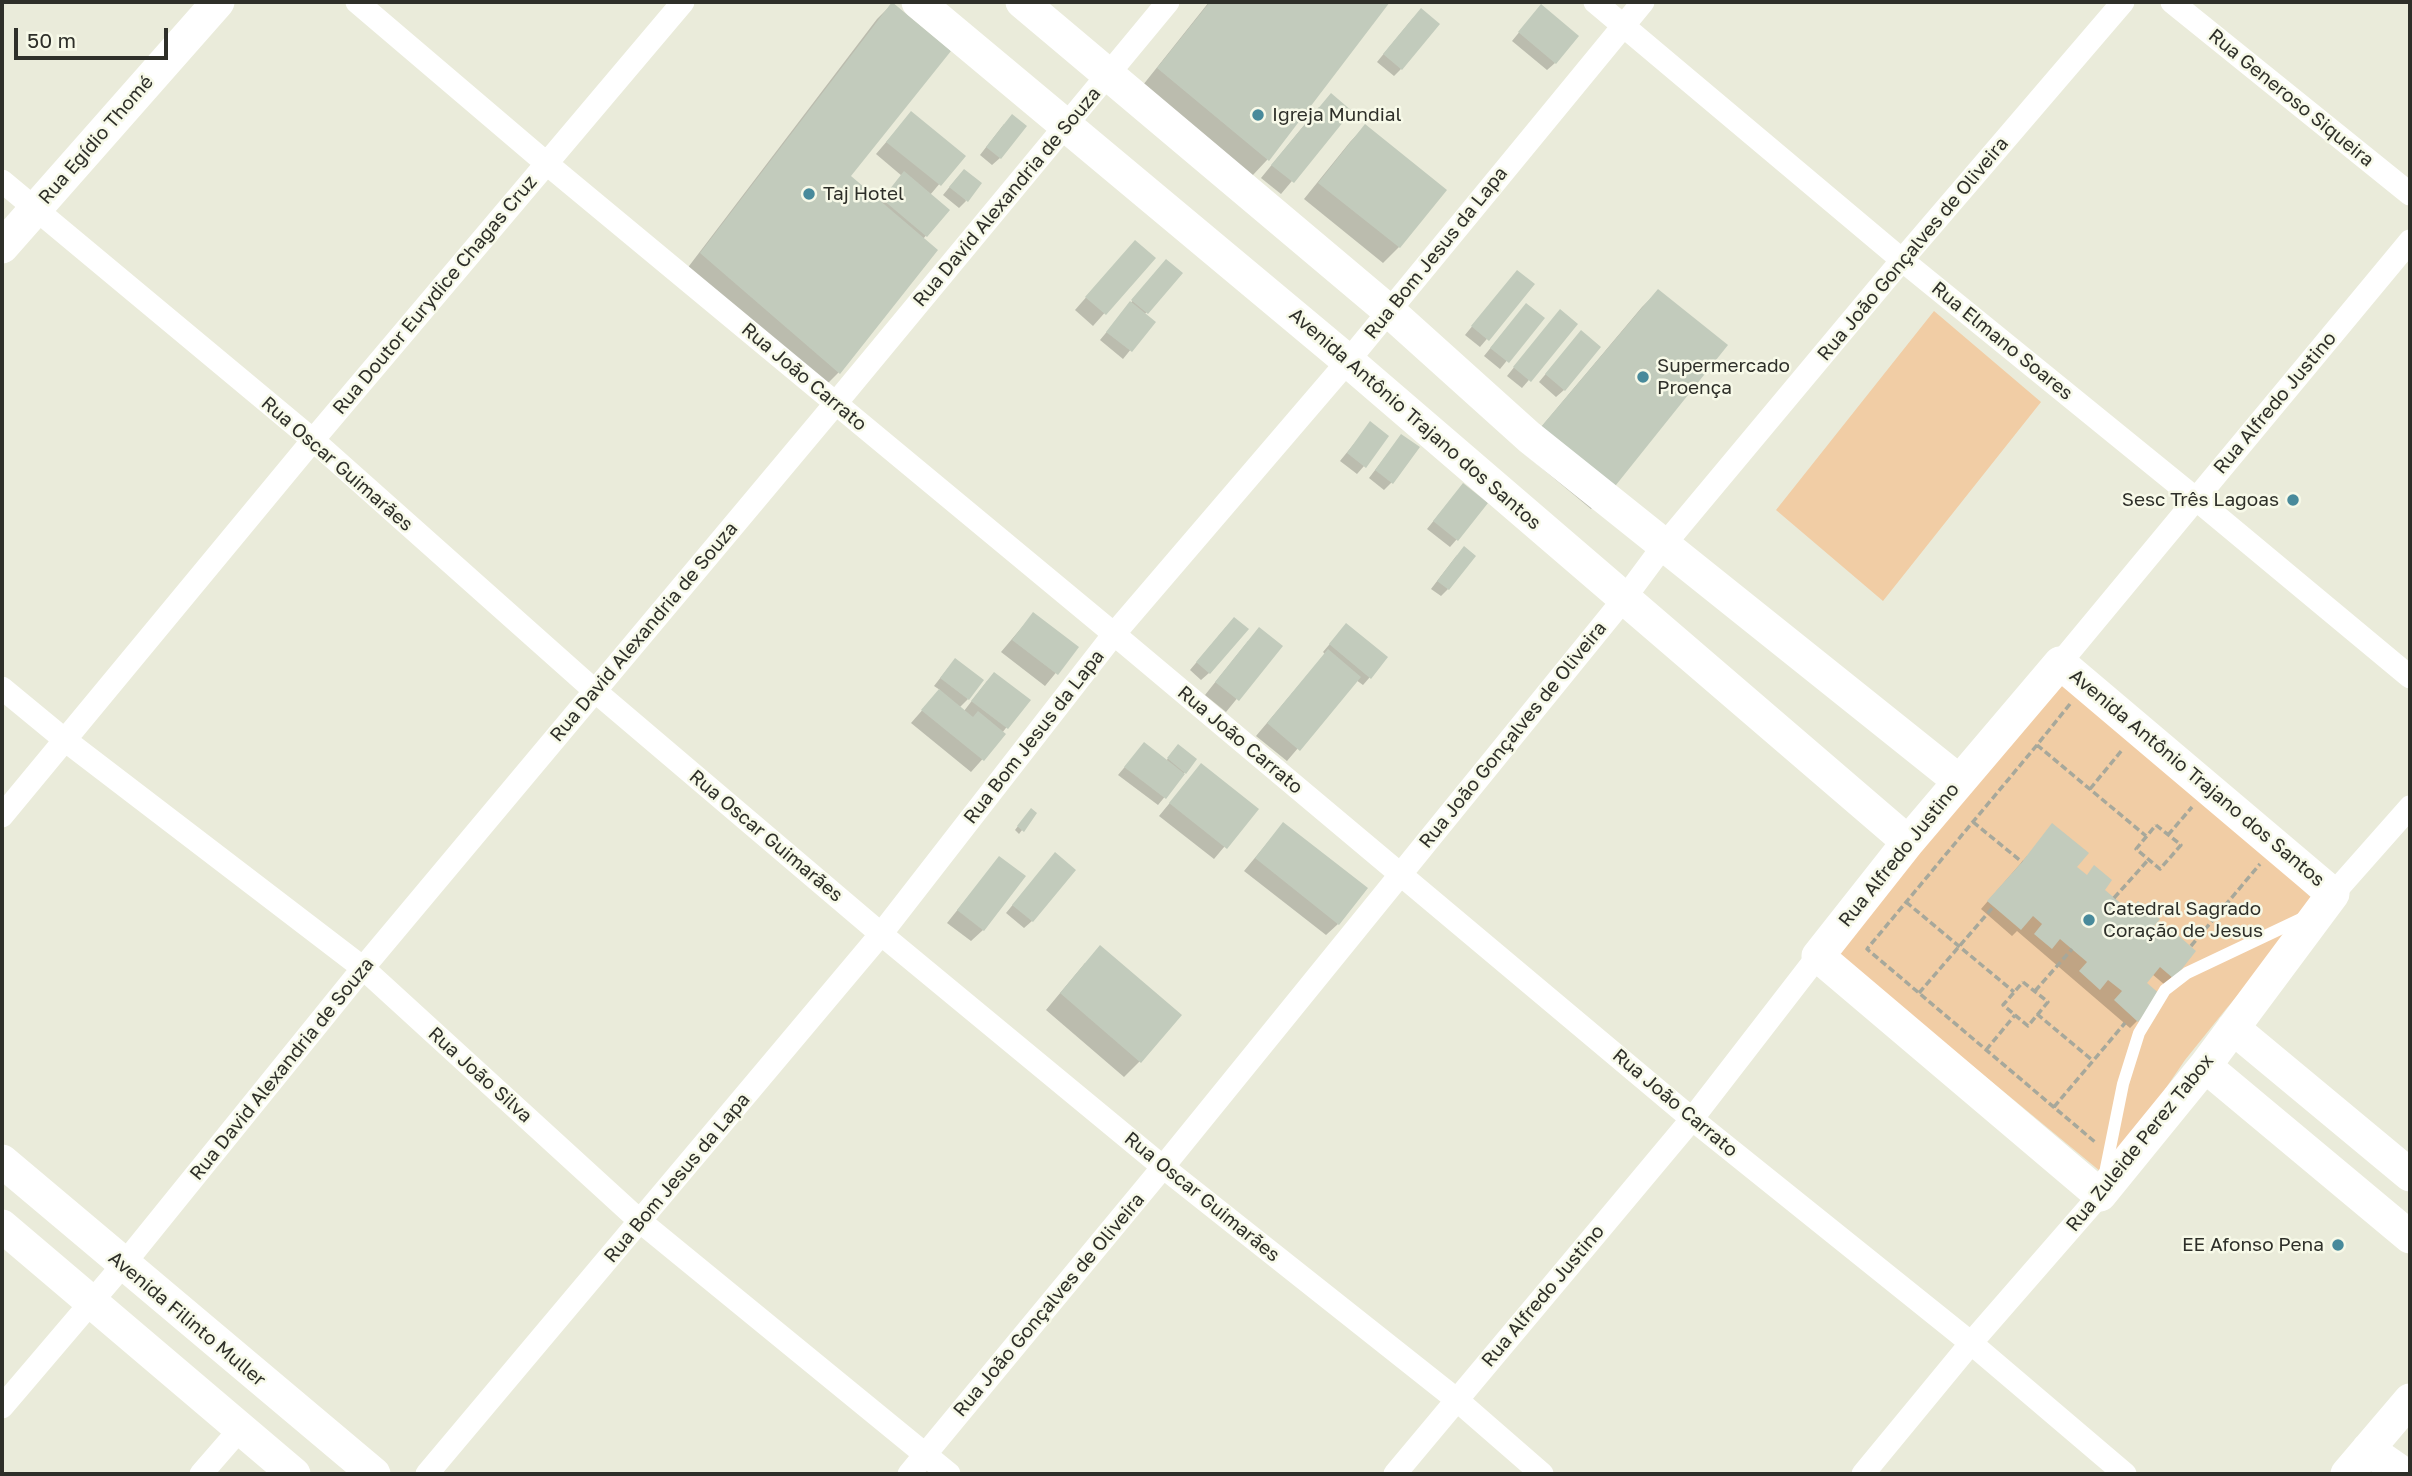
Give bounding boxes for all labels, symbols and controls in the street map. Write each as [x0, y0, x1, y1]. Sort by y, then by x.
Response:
scale bar [18, 14, 172, 58]
street label: Rua Generoso Siqueira [2204, 24, 2378, 172]
text: 50 m [27, 27, 76, 53]
street label: Rua Egídio Thomé [34, 71, 158, 209]
street label: Rua David Alexandria de Souza [908, 83, 1106, 311]
place label: Igreja Mundial [1272, 104, 1402, 126]
marker: Igreja Mundial [1250, 107, 1266, 123]
street label: Rua João Gonçalves de Oliveira [1813, 133, 2013, 365]
street label: Rua Bom Jesus da Lapa [1360, 162, 1512, 344]
street label: Rua Doutor Eurydice Chagas Cruz [328, 171, 542, 419]
place label: Taj Hotel [823, 183, 904, 205]
marker: Taj Hotel [801, 186, 817, 202]
street label: Rua Elmano Soares [1927, 277, 2077, 405]
street label: Avenida Antônio Trajano dos Santos [1284, 303, 1546, 535]
street label: Rua João Carrato [737, 318, 871, 436]
street label: Rua Alfredo Justino [2209, 327, 2341, 479]
place label: Supermercado Proença [1657, 355, 1790, 399]
marker: Supermercado Proença [1635, 369, 1651, 385]
street label: Rua Oscar Guimarães [257, 392, 417, 536]
place label: Sesc Três Lagoas [2122, 489, 2279, 511]
marker: Sesc Três Lagoas [2285, 492, 2301, 508]
street label: Rua David Alexandria de Souza [545, 518, 743, 746]
street label: Rua João Gonçalves de Oliveira [1415, 617, 1611, 853]
street label: Rua Bom Jesus da Lapa [959, 645, 1109, 829]
street label: Avenida Antônio Trajano dos Santos [2065, 664, 2329, 892]
street label: Rua João Carrato [1173, 681, 1307, 799]
street label: Rua Oscar Guimarães [685, 765, 847, 907]
street label: Rua Alfredo Justino [1834, 778, 1964, 932]
place label: Catedral Sagrado Coração de Jesus [2103, 898, 2263, 942]
marker: Catedral Sagrado Coração de Jesus [2081, 912, 2097, 928]
street label: Rua David Alexandria de Souza [185, 953, 379, 1185]
street label: Rua João Silva [423, 1022, 537, 1128]
street label: Rua João Carrato [1608, 1044, 1742, 1162]
street label: Rua Zuleide Perez Tabox [2061, 1050, 2219, 1236]
street label: Rua Bom Jesus da Lapa [599, 1089, 755, 1267]
street label: Rua Oscar Guimarães [1120, 1127, 1284, 1267]
street label: Rua João Gonçalves de Oliveira [949, 1189, 1149, 1421]
street label: Rua Alfredo Justino [1477, 1220, 1609, 1372]
place label: EE Afonso Pena [2182, 1234, 2324, 1256]
marker: EE Afonso Pena [2330, 1237, 2346, 1253]
street label: Avenida Filinto Muller [104, 1247, 270, 1391]

